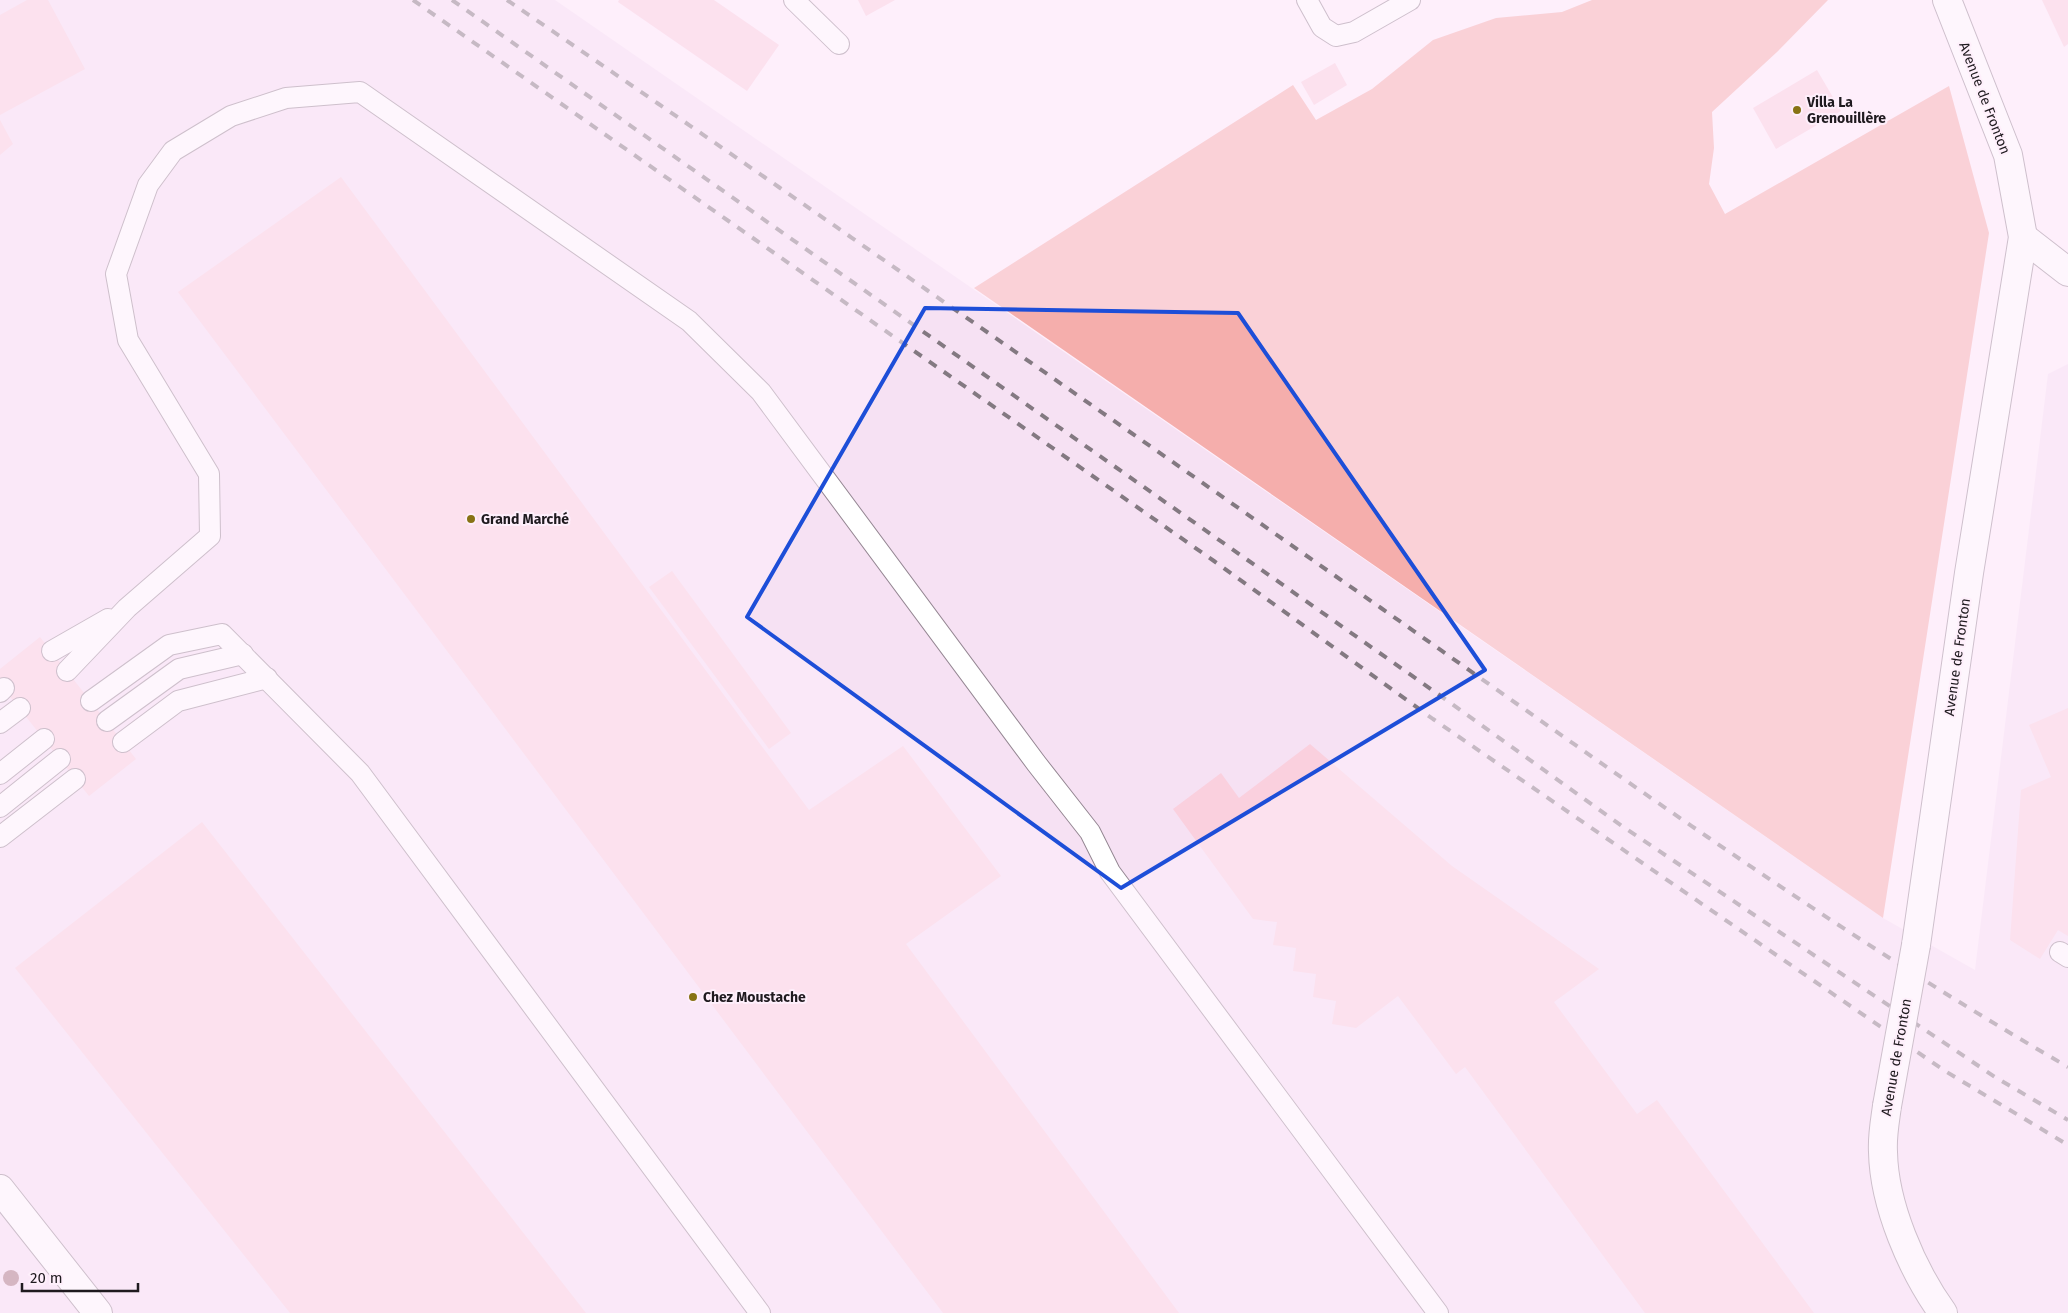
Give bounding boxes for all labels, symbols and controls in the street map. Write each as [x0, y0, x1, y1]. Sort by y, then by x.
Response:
street label: Avenue de Fronton [1955, 40, 2014, 157]
place label: Villa La Grenouillère [1806, 94, 1886, 127]
marker: Villa La Grenouillère [1791, 104, 1803, 116]
place label: Grand Marché [481, 511, 569, 528]
marker: Grand Marché [465, 513, 477, 525]
street label: Avenue de Fronton [1941, 597, 1974, 717]
place label: Chez Moustache [703, 989, 806, 1006]
marker: Chez Moustache [687, 991, 699, 1003]
street label: Avenue de Fronton [1878, 997, 1915, 1117]
scale bar [22, 1260, 139, 1292]
text: 20 m [30, 1269, 63, 1287]

